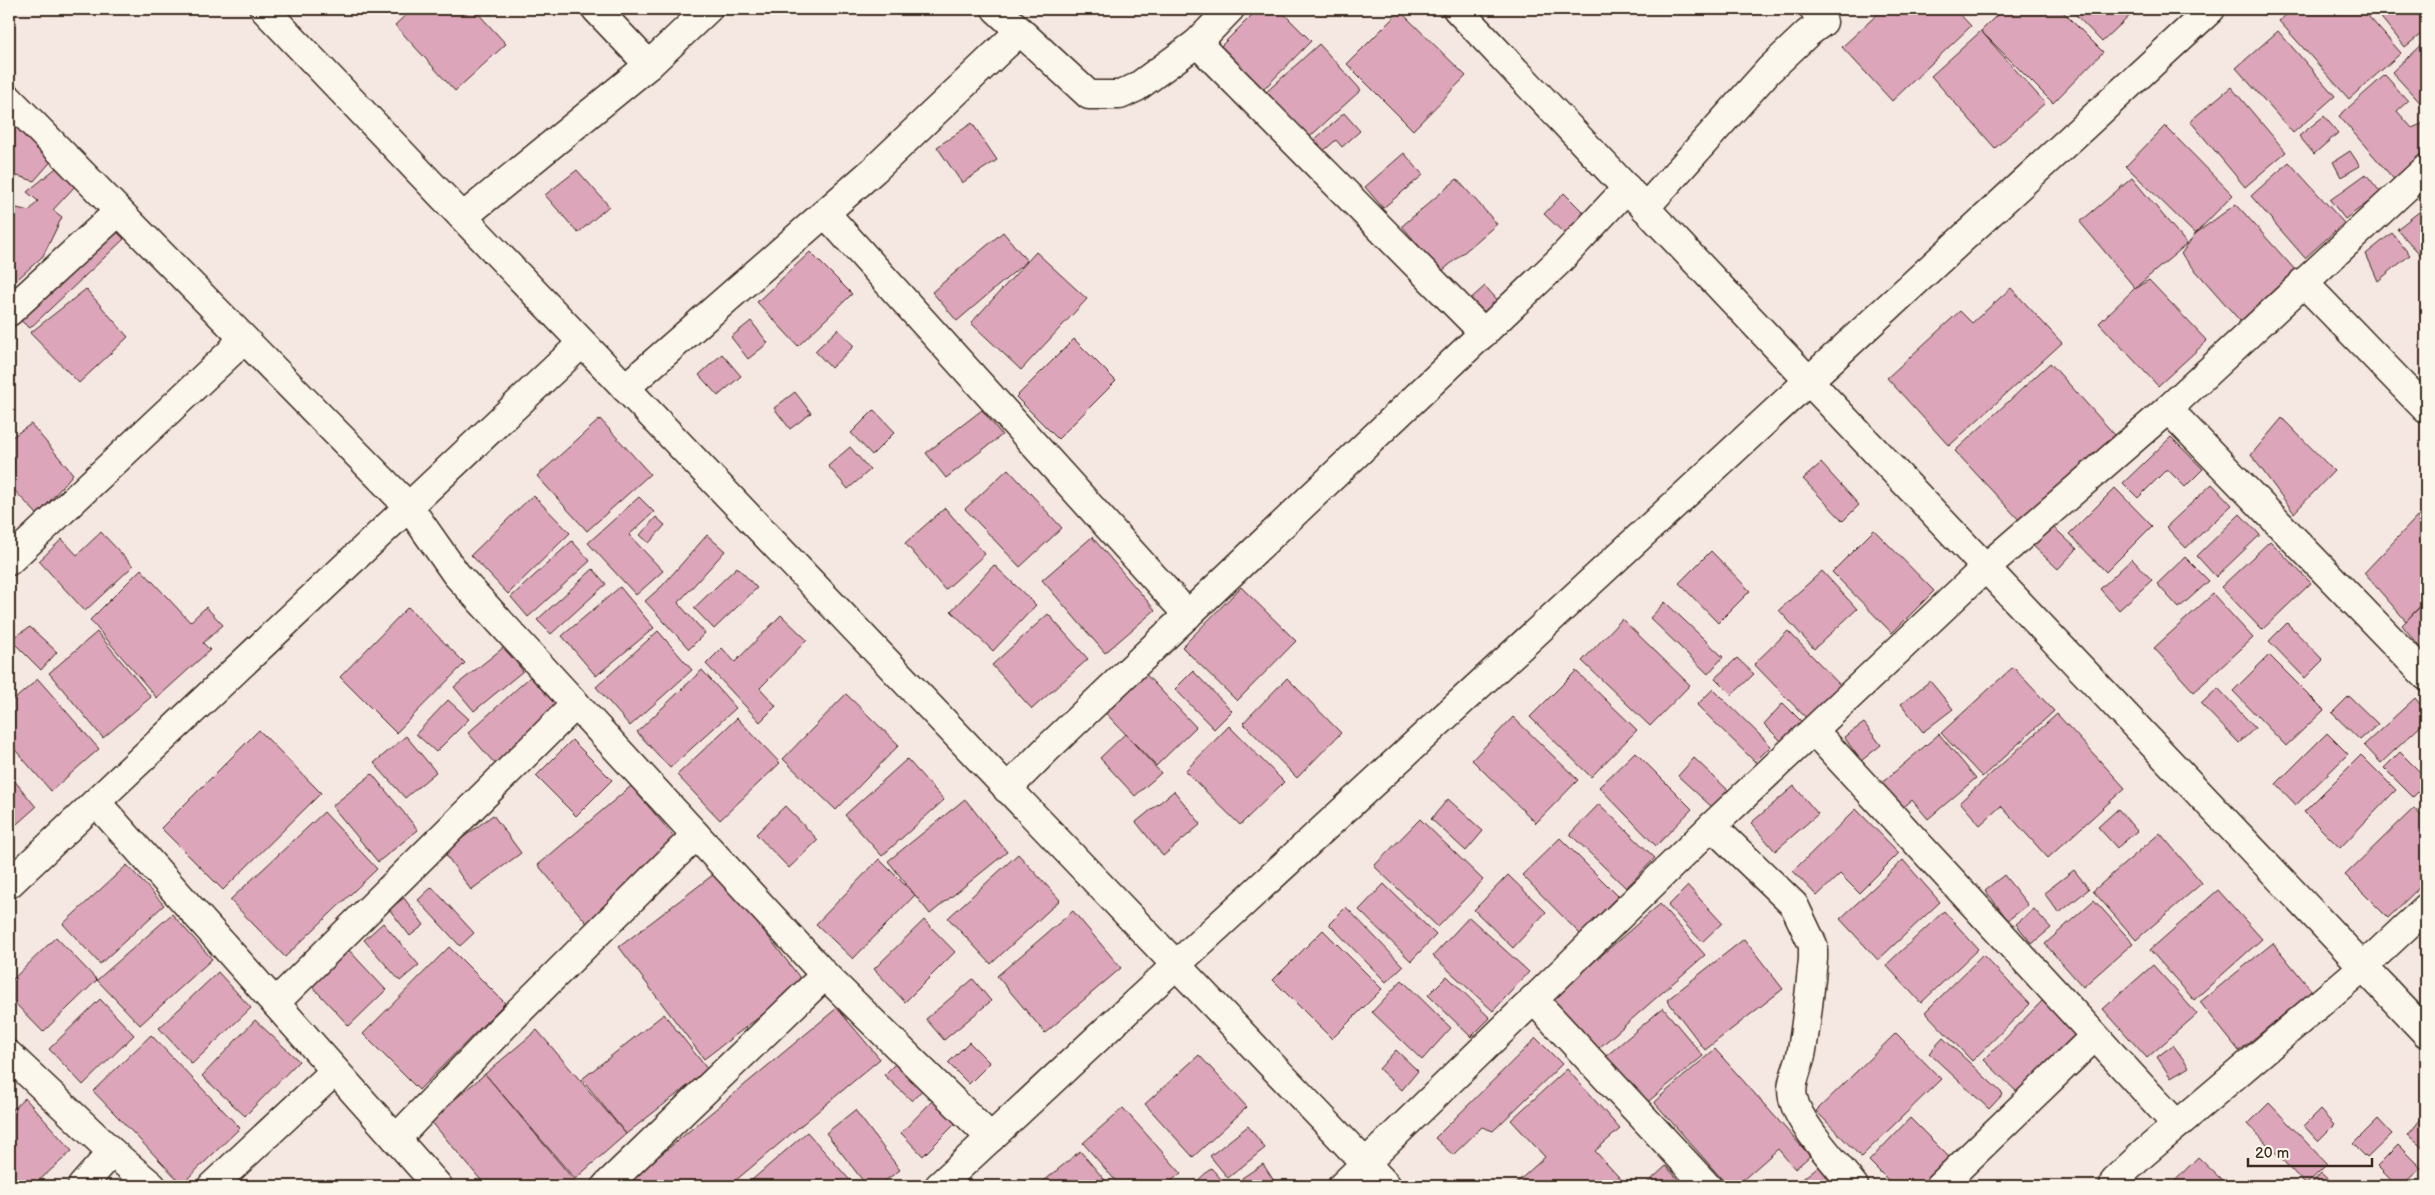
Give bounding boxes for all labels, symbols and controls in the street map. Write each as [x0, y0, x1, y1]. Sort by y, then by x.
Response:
scale bar [2248, 1135, 2371, 1167]
text: 20 m [2255, 1144, 2289, 1163]

